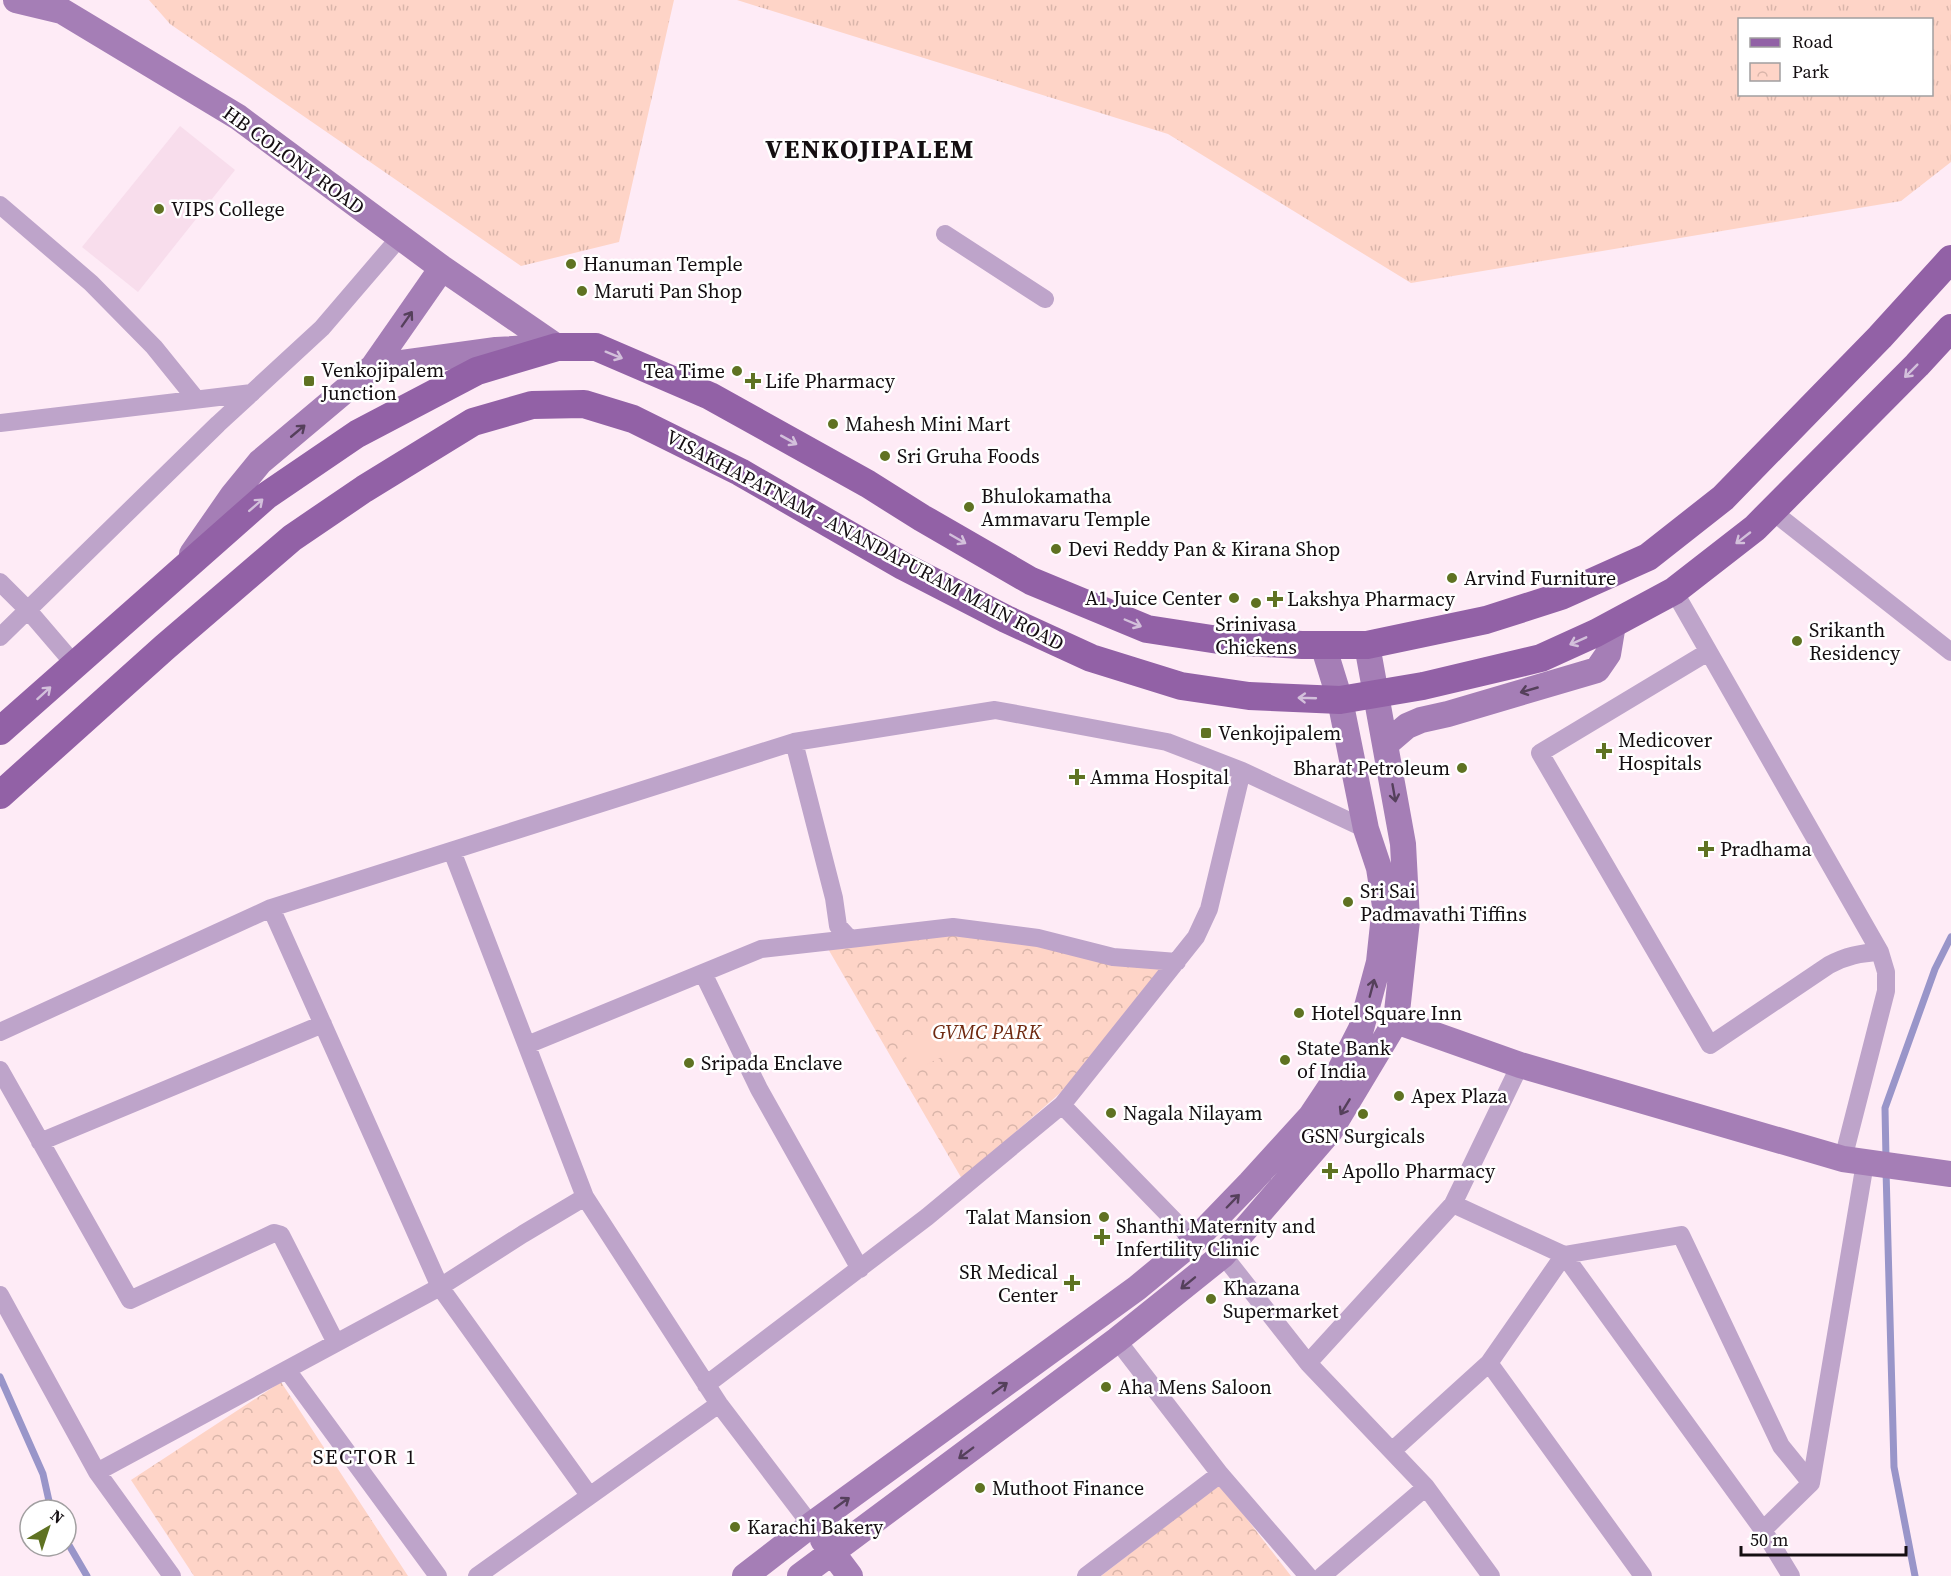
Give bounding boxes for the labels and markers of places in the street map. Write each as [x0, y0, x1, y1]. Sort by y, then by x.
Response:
place label: VIPS College [171, 195, 285, 223]
marker: VIPS College [152, 202, 166, 216]
place label: Hanuman Temple [583, 250, 743, 278]
marker: Hanuman Temple [564, 257, 578, 271]
place label: Maruti Pan Shop [594, 277, 742, 305]
marker: Maruti Pan Shop [575, 284, 589, 298]
place label: Venkojipalem Junction [320, 356, 444, 407]
place label: Tea Time [644, 357, 725, 385]
marker: Tea Time [730, 364, 744, 378]
place label: Life Pharmacy [765, 367, 896, 395]
marker: Venkojipalem Junction [302, 374, 316, 388]
marker: Life Pharmacy [746, 374, 760, 388]
place label: Mahesh Mini Mart [845, 410, 1010, 438]
marker: Mahesh Mini Mart [826, 417, 840, 431]
place label: Sri Gruha Foods [897, 442, 1040, 470]
marker: Sri Gruha Foods [878, 449, 892, 463]
place label: Bhulokamatha Ammavaru Temple [981, 482, 1151, 533]
marker: Bhulokamatha Ammavaru Temple [962, 500, 976, 514]
place label: Devi Reddy Pan & Kirana Shop [1068, 535, 1340, 563]
marker: Devi Reddy Pan & Kirana Shop [1049, 542, 1063, 556]
place label: Arvind Furniture [1464, 564, 1616, 592]
marker: Arvind Furniture [1445, 571, 1459, 585]
place label: A1 Juice Center [1085, 584, 1223, 612]
place label: Lakshya Pharmacy [1287, 585, 1456, 613]
marker: A1 Juice Center [1227, 591, 1241, 605]
marker: Lakshya Pharmacy [1268, 592, 1282, 606]
marker: Srinivasa Chickens [1249, 596, 1263, 610]
place label: Srinivasa Chickens [1215, 610, 1297, 661]
place label: Srikanth Residency [1809, 616, 1901, 667]
marker: Srikanth Residency [1790, 634, 1804, 648]
place label: Venkojipalem [1218, 719, 1341, 747]
marker: Venkojipalem [1199, 726, 1213, 740]
place label: Medicover Hospitals [1618, 726, 1713, 777]
marker: Medicover Hospitals [1595, 742, 1613, 760]
place label: Bharat Petroleum [1293, 754, 1450, 782]
marker: Bharat Petroleum [1455, 761, 1469, 775]
place label: Amma Hospital [1090, 763, 1229, 791]
marker: Amma Hospital [1068, 768, 1086, 786]
place label: Pradhama [1720, 835, 1812, 863]
marker: Pradhama [1697, 840, 1715, 858]
place label: Sri Sai Padmavathi Tiffins [1360, 877, 1527, 928]
marker: Sri Sai Padmavathi Tiffins [1341, 895, 1355, 909]
place label: Hotel Square Inn [1311, 999, 1462, 1027]
marker: Hotel Square Inn [1292, 1006, 1306, 1020]
place label: State Bank of India [1297, 1034, 1391, 1085]
place label: Sripada Enclave [701, 1049, 842, 1077]
marker: State Bank of India [1278, 1053, 1292, 1067]
marker: Sripada Enclave [682, 1056, 696, 1070]
place label: Apex Plaza [1411, 1082, 1509, 1110]
marker: Apex Plaza [1392, 1089, 1406, 1103]
place label: Nagala Nilayam [1123, 1099, 1263, 1127]
marker: Nagala Nilayam [1104, 1106, 1118, 1120]
marker: GSN Surgicals [1356, 1107, 1370, 1121]
place label: GSN Surgicals [1301, 1122, 1425, 1150]
place label: Apollo Pharmacy [1342, 1157, 1496, 1185]
marker: Apollo Pharmacy [1323, 1164, 1337, 1178]
place label: Talat Mansion [966, 1203, 1092, 1231]
marker: Talat Mansion [1097, 1210, 1111, 1224]
place label: Shanthi Maternity and Infertility Clinic [1116, 1212, 1316, 1263]
marker: Shanthi Maternity and Infertility Clinic [1093, 1228, 1111, 1246]
place label: SR Medical Center [959, 1258, 1059, 1309]
marker: SR Medical Center [1063, 1274, 1081, 1292]
place label: Khazana Supermarket [1223, 1274, 1339, 1325]
marker: Khazana Supermarket [1204, 1292, 1218, 1306]
place label: Aha Mens Saloon [1118, 1373, 1272, 1401]
marker: Aha Mens Saloon [1099, 1380, 1113, 1394]
place label: Muthoot Finance [992, 1474, 1144, 1502]
marker: Muthoot Finance [973, 1481, 987, 1495]
place label: Karachi Bakery [747, 1513, 884, 1541]
marker: Karachi Bakery [728, 1520, 742, 1534]

